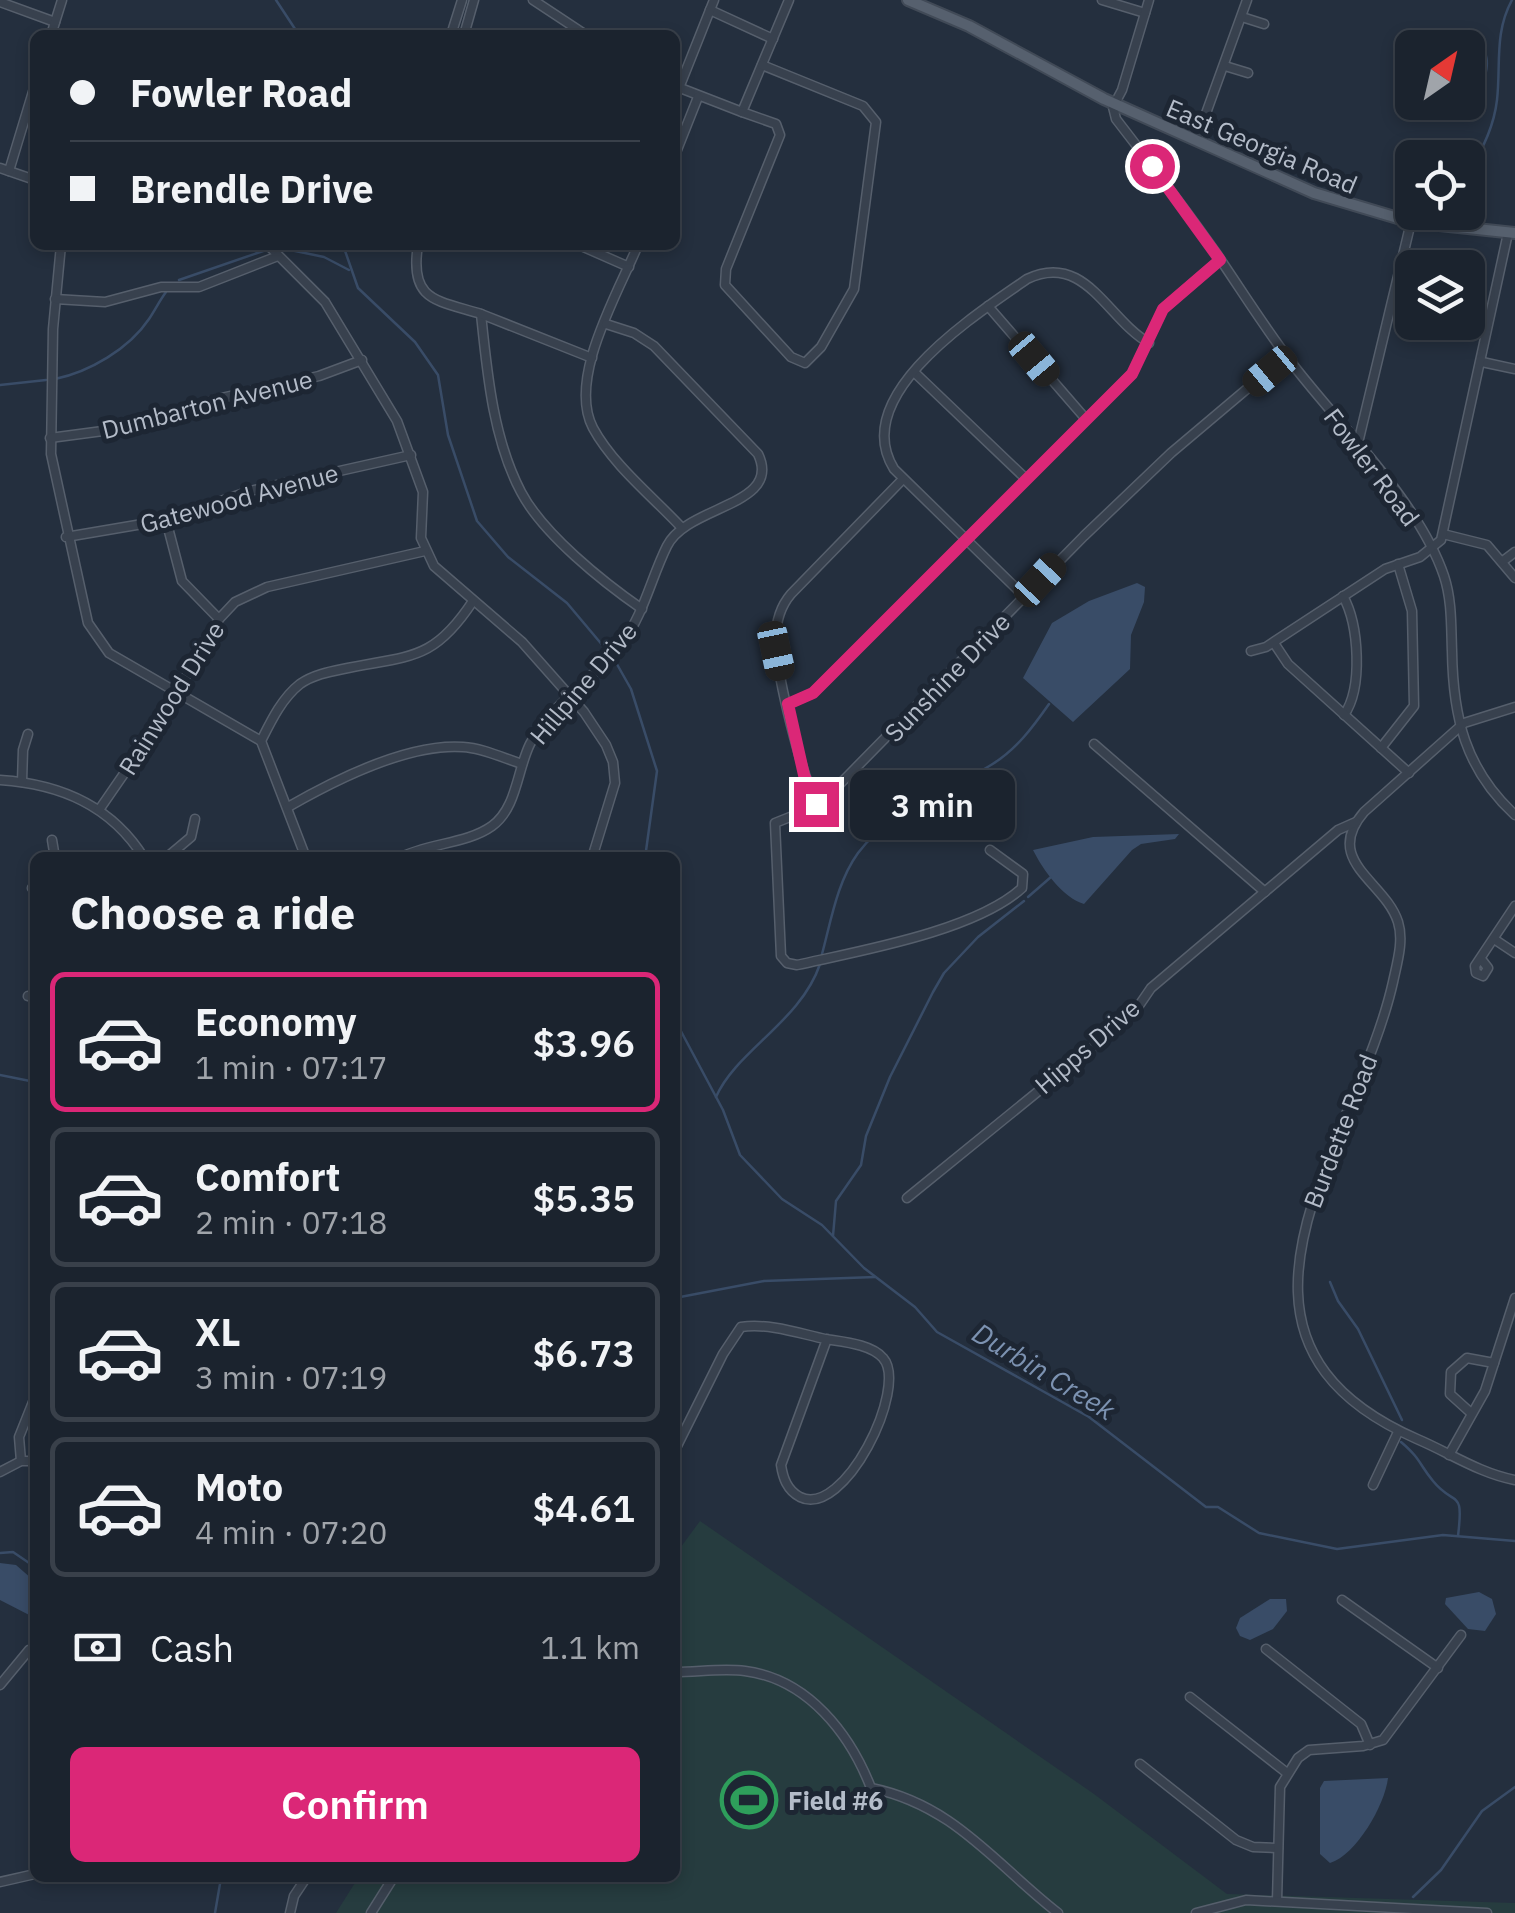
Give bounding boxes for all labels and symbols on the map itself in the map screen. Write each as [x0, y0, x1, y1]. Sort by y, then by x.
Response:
north arrow [1395, 30, 1485, 120]
street label: East Georgia Road [1161, 91, 1363, 201]
route start [1130, 144, 1175, 189]
car [1003, 326, 1065, 392]
car [1237, 340, 1303, 402]
street label: Dumbarton Avenue [98, 362, 316, 446]
street label: Fowler Road [1317, 401, 1427, 533]
street label: Gatewood Avenue [136, 456, 342, 540]
car [1009, 548, 1071, 612]
street label: Sunshine Drive [877, 605, 1017, 749]
street label: Rainwood Drive [111, 615, 231, 781]
street label: Hillpine Drive [522, 615, 644, 751]
car [755, 619, 797, 683]
callout: 3 min [851, 769, 1016, 839]
route end [794, 782, 839, 827]
street label: Hipps Drive [1027, 991, 1147, 1101]
street label: Burdette Road [1296, 1049, 1384, 1213]
water label: Durbin Creek [966, 1314, 1123, 1428]
sports icon: Field #6 [719, 1770, 779, 1830]
place label: Field #6 [788, 1784, 883, 1817]

